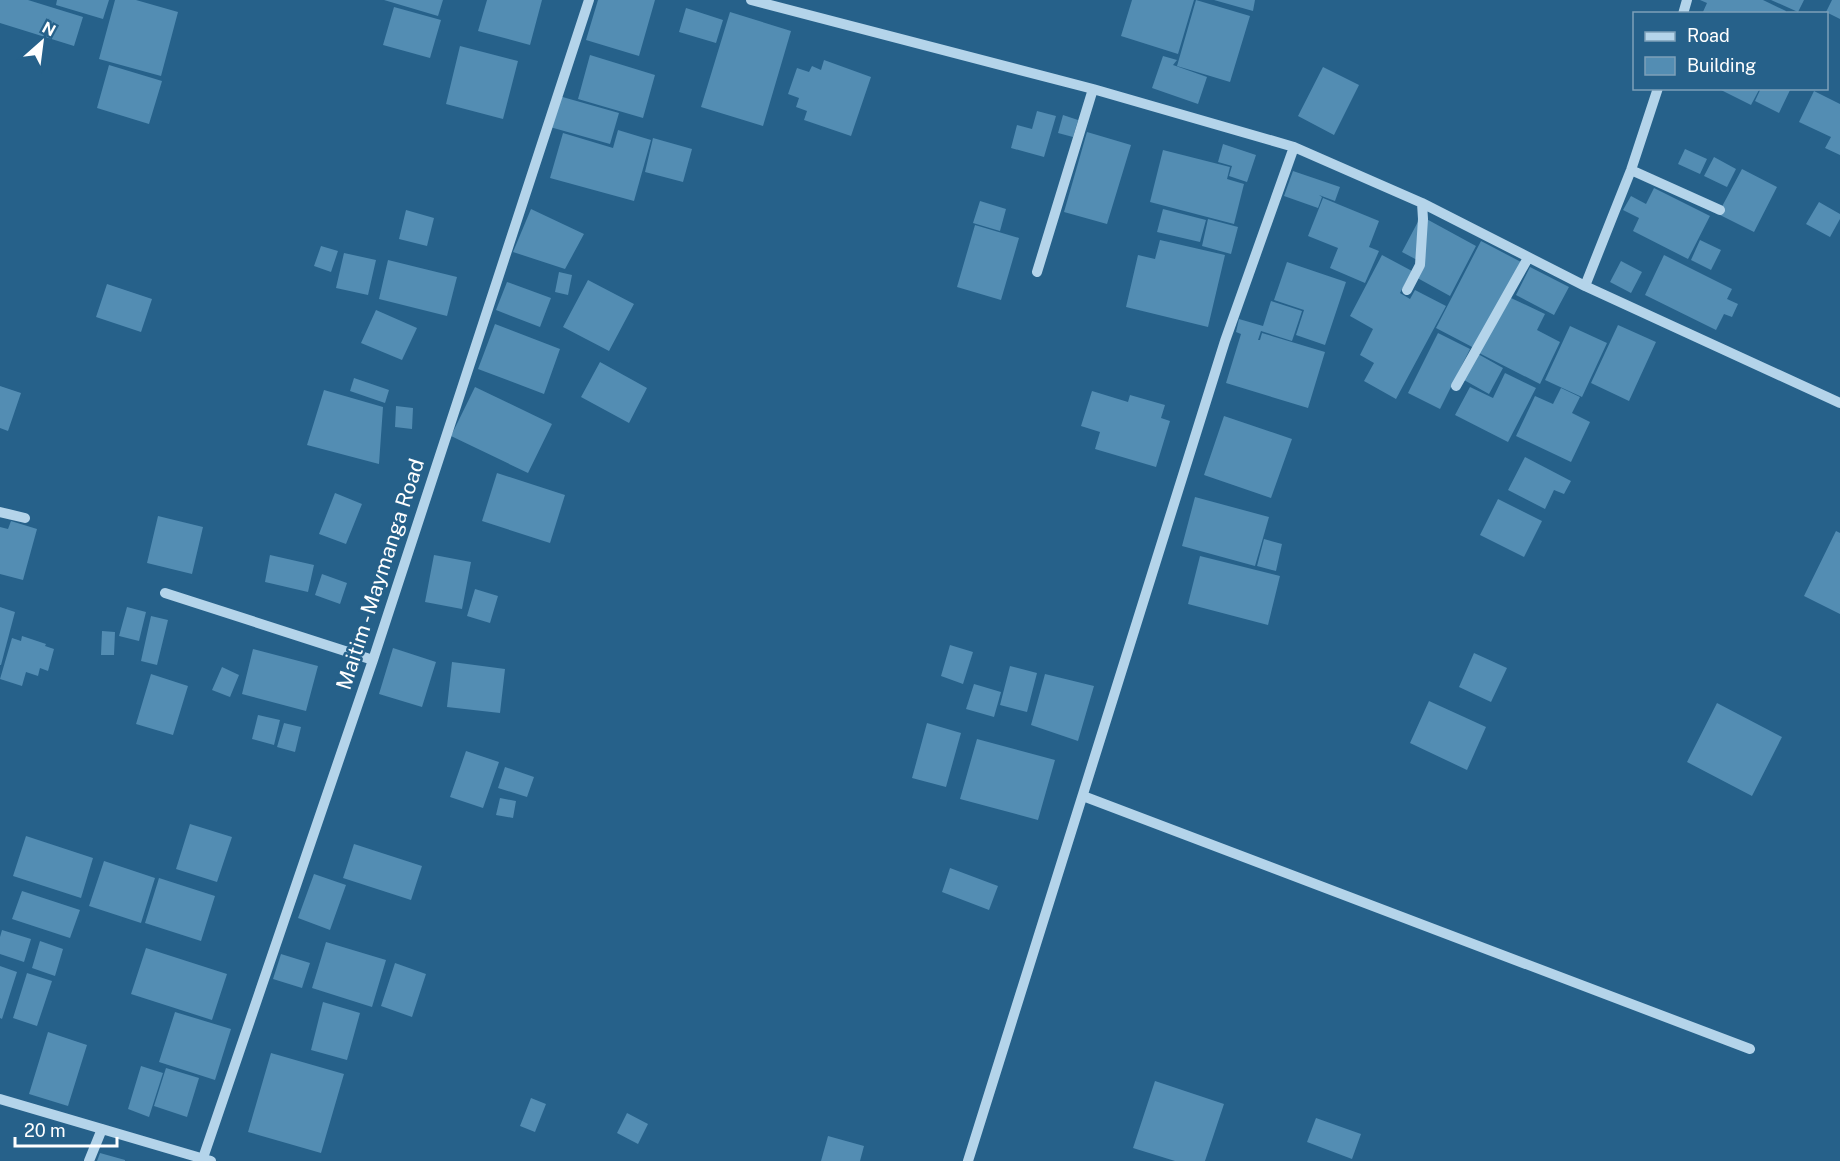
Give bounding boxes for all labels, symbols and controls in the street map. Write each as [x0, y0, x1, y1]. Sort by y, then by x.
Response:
north arrow [12, 12, 72, 72]
legend [1633, 12, 1828, 90]
text: N [39, 18, 59, 41]
text: Road [1687, 25, 1730, 46]
text: Building [1687, 55, 1756, 76]
street label: Maitim - Maymanga Road [331, 455, 429, 693]
scale bar [15, 1110, 117, 1148]
text: 20 m [24, 1120, 66, 1141]

